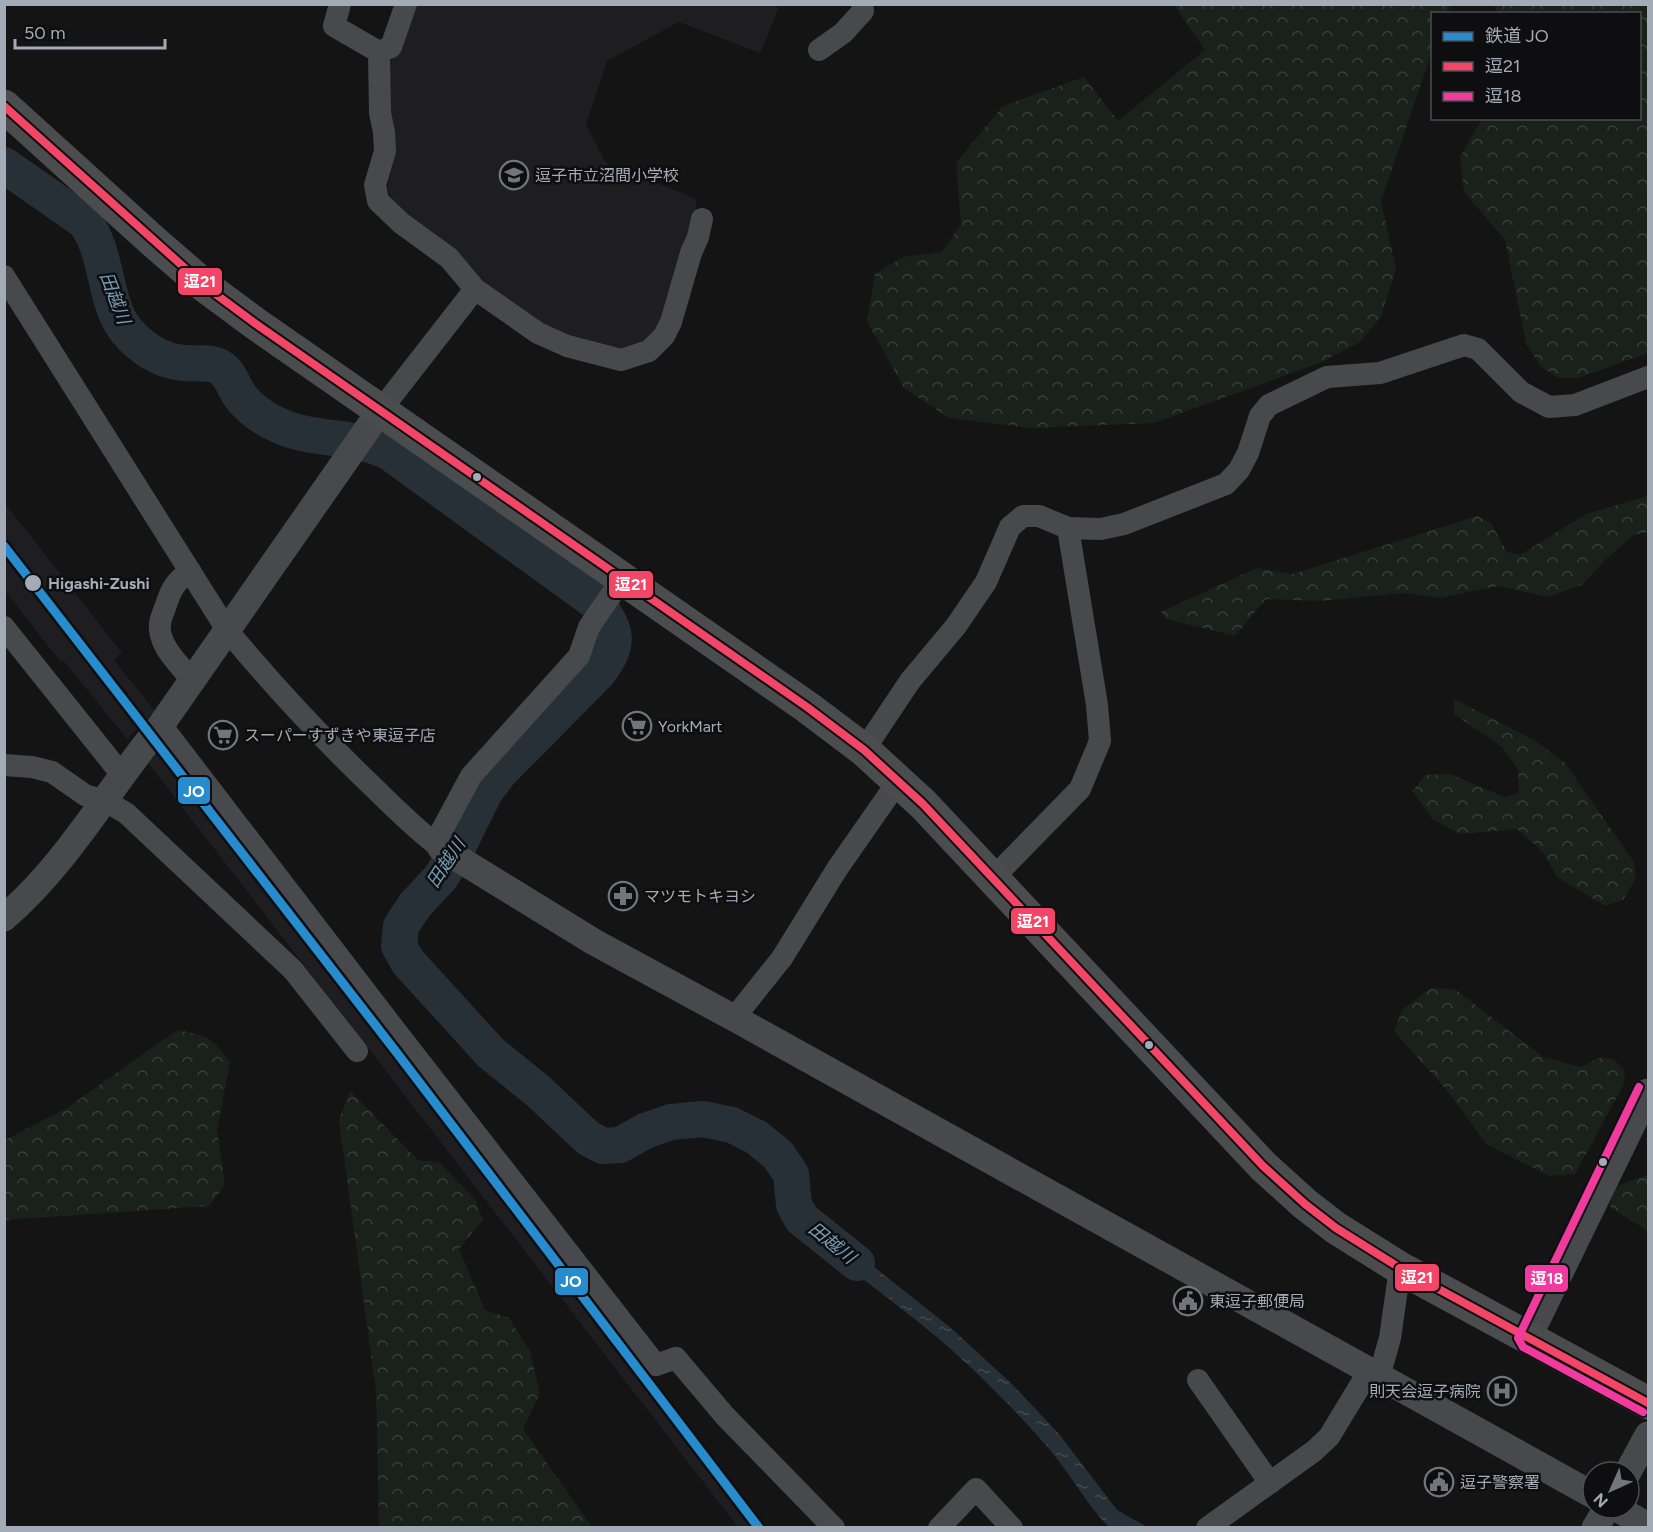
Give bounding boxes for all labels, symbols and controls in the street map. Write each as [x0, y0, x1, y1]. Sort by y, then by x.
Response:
scale bar [15, 12, 165, 50]
legend [1431, 12, 1641, 120]
text: 50 m [24, 22, 66, 44]
text: 鉄道 JO [1485, 25, 1549, 47]
text: 逗21 [1485, 55, 1521, 77]
text: 逗18 [1485, 85, 1522, 107]
school or university icon: 逗子市立沼間小学校 [498, 159, 530, 191]
place label: 逗子市立沼間小学校 [535, 166, 679, 185]
line badge: 逗21 [177, 267, 223, 296]
water label: 田越川 [95, 269, 136, 329]
text: 逗21 [184, 272, 216, 291]
unlabelled marker [471, 471, 483, 483]
line badge: 逗21 [608, 570, 654, 599]
marker: Higashi-Zushi [23, 573, 43, 593]
place label: Higashi-Zushi [48, 574, 150, 593]
text: 逗21 [615, 575, 647, 594]
supermarket icon: YorkMart [621, 710, 653, 742]
place label: YorkMart [658, 717, 722, 736]
supermarket icon: スーパーすずきや東逗子店 [207, 719, 239, 751]
place label: スーパーすずきや東逗子店 [244, 726, 436, 745]
line badge: JO [177, 776, 211, 805]
text: JO [183, 782, 205, 801]
water label: 田越川 [422, 833, 471, 892]
pharmacy icon: マツモトキヨシ [607, 880, 639, 912]
place label: マツモトキヨシ [644, 887, 756, 906]
line badge: 逗21 [1010, 907, 1056, 935]
text: 逗21 [1017, 912, 1049, 931]
unlabelled marker [1143, 1039, 1155, 1051]
unlabelled marker [1597, 1156, 1609, 1168]
water label: 田越川 [804, 1217, 861, 1270]
line badge: 逗21 [1394, 1263, 1440, 1292]
line badge: 逗18 [1524, 1264, 1569, 1293]
line badge: JO [554, 1267, 589, 1296]
text: 逗21 [1401, 1268, 1433, 1287]
text: 逗18 [1531, 1269, 1563, 1288]
text: JO [560, 1272, 582, 1291]
public building icon: 東逗子郵便局 [1172, 1285, 1204, 1317]
place label: 東逗子郵便局 [1209, 1292, 1305, 1311]
hospital icon: 則天会逗子病院 [1486, 1375, 1518, 1407]
place label: 則天会逗子病院 [1369, 1382, 1481, 1401]
north arrow [1581, 1460, 1641, 1520]
public building icon: 逗子警察署 [1423, 1466, 1455, 1498]
place label: 逗子警察署 [1460, 1473, 1540, 1492]
text: N [1590, 1489, 1612, 1511]

